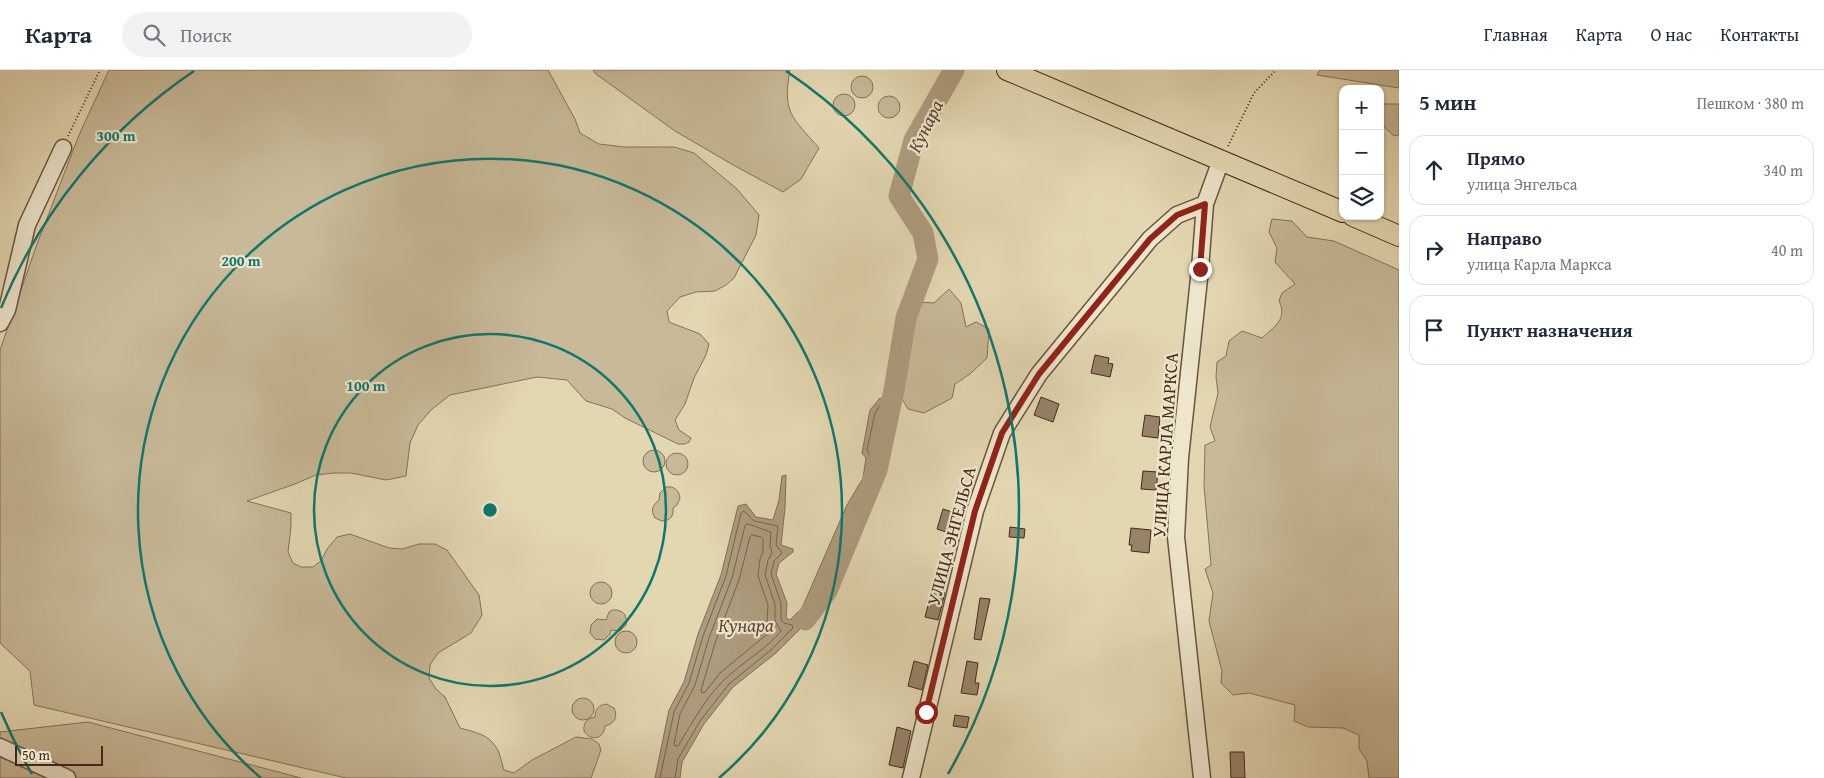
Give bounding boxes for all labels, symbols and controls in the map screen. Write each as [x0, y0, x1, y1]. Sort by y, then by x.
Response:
search box [122, 12, 472, 57]
text: Карта [25, 17, 92, 52]
icon: search [140, 21, 168, 49]
text: Поиск [180, 21, 232, 49]
text: Главная [1484, 21, 1548, 48]
text: Карта [1576, 21, 1622, 48]
text: О нас [1650, 21, 1692, 48]
text: Контакты [1720, 21, 1799, 48]
map controls [1339, 85, 1384, 220]
button: + [1339, 85, 1384, 130]
text: 5 мин [1419, 87, 1476, 118]
text: Пешком · 380 m [1697, 91, 1804, 115]
water label: Кунара [900, 95, 950, 157]
text: 300 m [96, 125, 136, 146]
button: − [1339, 130, 1384, 175]
text: Прямо [1467, 144, 1525, 172]
icon: ahead [1420, 156, 1448, 184]
text: 340 m [1763, 158, 1803, 182]
text: улица Энгельса [1467, 172, 1577, 196]
button: layers [1339, 175, 1384, 220]
text: Направо [1467, 224, 1542, 252]
icon: right [1420, 236, 1448, 264]
text: 40 m [1771, 238, 1803, 262]
text: 200 m [221, 250, 261, 271]
text: улица Карла Маркса [1467, 252, 1612, 276]
route end [1189, 258, 1212, 281]
icon: arrive [1420, 316, 1448, 344]
text: Пункт назначения [1467, 316, 1633, 344]
street label: УЛИЦА КАРЛА МАРКСА [1145, 351, 1185, 538]
text: 100 m [346, 375, 386, 396]
street label: УЛИЦА ЭНГЕЛЬСА [919, 463, 983, 609]
centre of rings [481, 501, 499, 519]
water label: Кунара [718, 611, 774, 639]
route start [915, 701, 938, 724]
scale bar [15, 743, 102, 766]
text: 50 m [22, 745, 50, 765]

